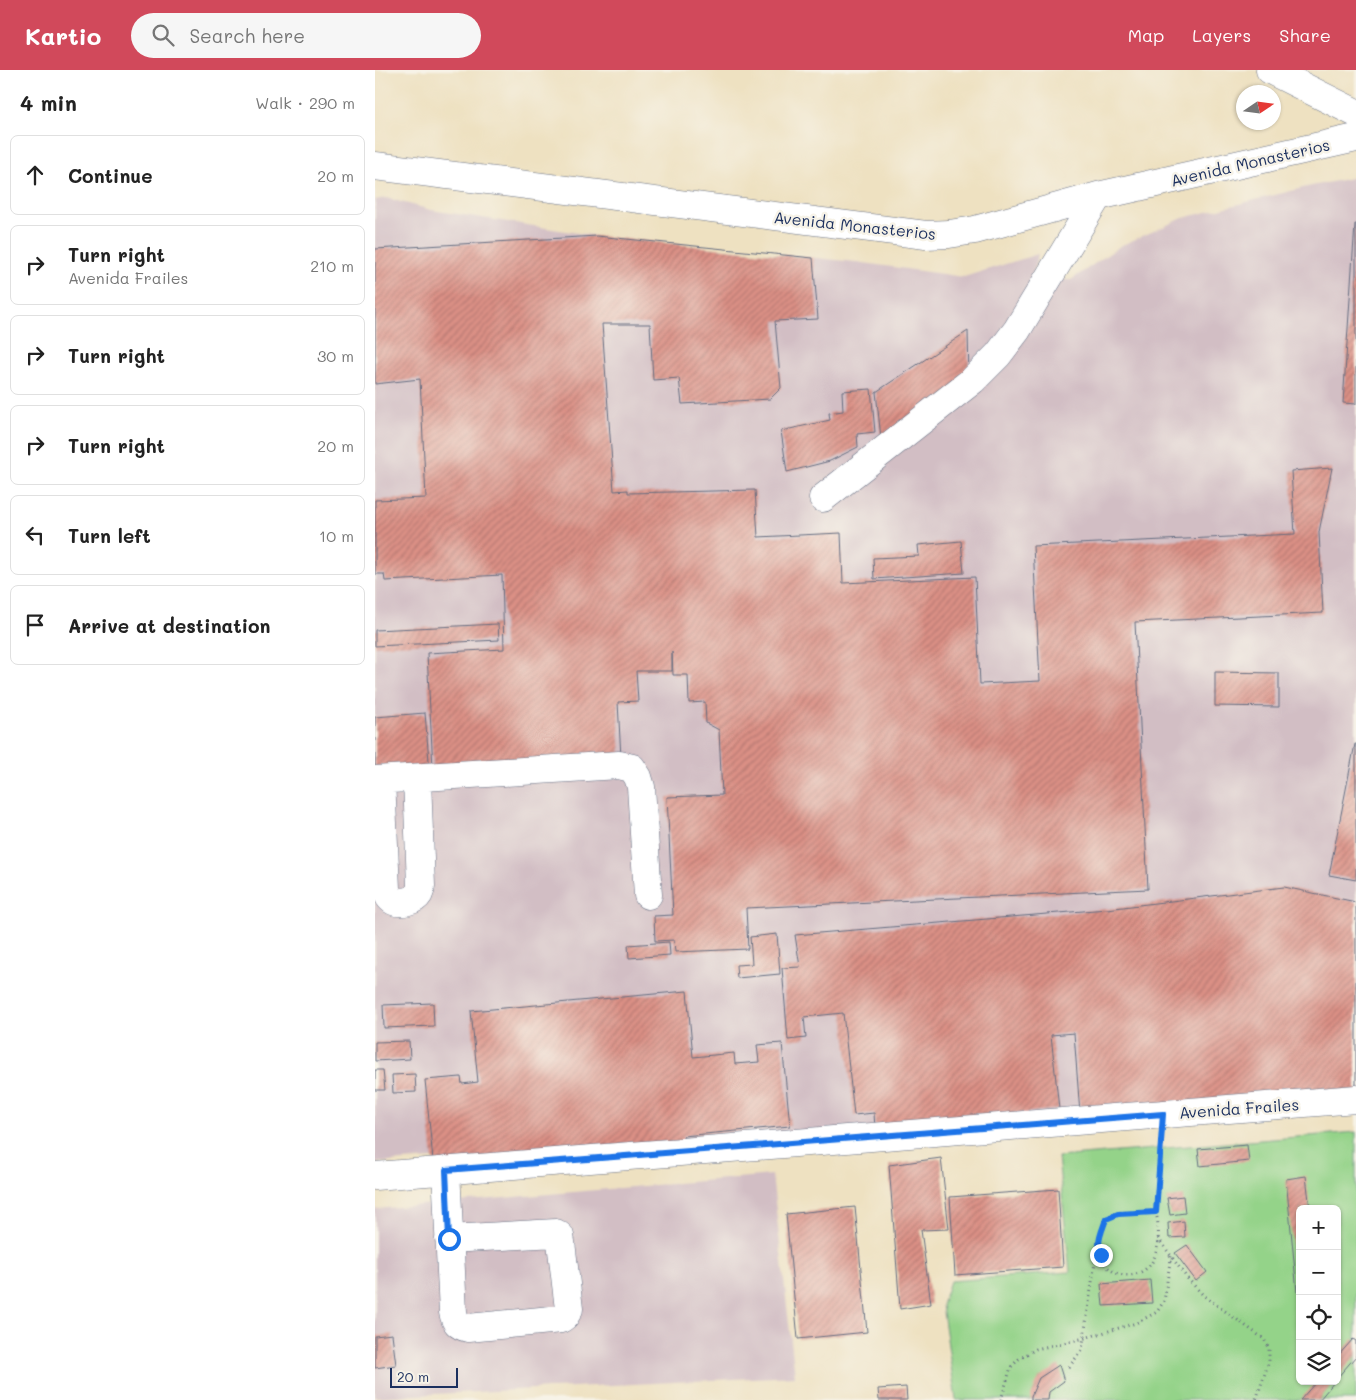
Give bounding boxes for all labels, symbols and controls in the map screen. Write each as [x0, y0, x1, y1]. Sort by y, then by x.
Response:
search box [131, 13, 481, 58]
text: Kartio [25, 20, 101, 51]
icon: search [149, 21, 177, 49]
text: Search here [189, 23, 305, 48]
text: Map [1128, 23, 1164, 47]
text: Layers [1192, 23, 1251, 47]
text: Share [1279, 23, 1331, 47]
north arrow [1236, 85, 1281, 130]
text: 4 min [20, 89, 77, 116]
text: Walk · 290 m [255, 92, 355, 113]
street label: Avenida Monasterios [1168, 133, 1332, 191]
icon: ahead [21, 161, 49, 189]
text: Continue [68, 163, 153, 188]
text: 20 m [317, 165, 354, 186]
street label: Avenida Monasterios [773, 206, 937, 244]
text: Turn right [68, 242, 165, 267]
icon: right [21, 251, 49, 279]
text: 210 m [310, 255, 354, 276]
text: Avenida Frailes [68, 267, 188, 288]
icon: right [21, 341, 49, 369]
text: Turn right [68, 343, 165, 368]
text: 30 m [317, 345, 354, 366]
icon: right [21, 431, 49, 459]
text: Turn right [68, 433, 165, 458]
text: 20 m [317, 435, 354, 456]
icon: left [21, 521, 49, 549]
text: Turn left [68, 523, 151, 548]
text: 10 m [319, 525, 354, 546]
icon: arrive [21, 611, 49, 639]
text: Arrive at destination [68, 613, 271, 638]
street label: Avenida Frailes [1178, 1093, 1300, 1123]
map controls [1296, 1205, 1341, 1385]
button: + [1296, 1205, 1341, 1250]
route start [438, 1228, 461, 1251]
route end [1090, 1244, 1113, 1267]
button: − [1296, 1250, 1341, 1295]
button: locate [1296, 1295, 1341, 1340]
button: layers [1296, 1340, 1341, 1385]
scale bar [390, 1365, 457, 1388]
text: 20 m [397, 1367, 429, 1386]

